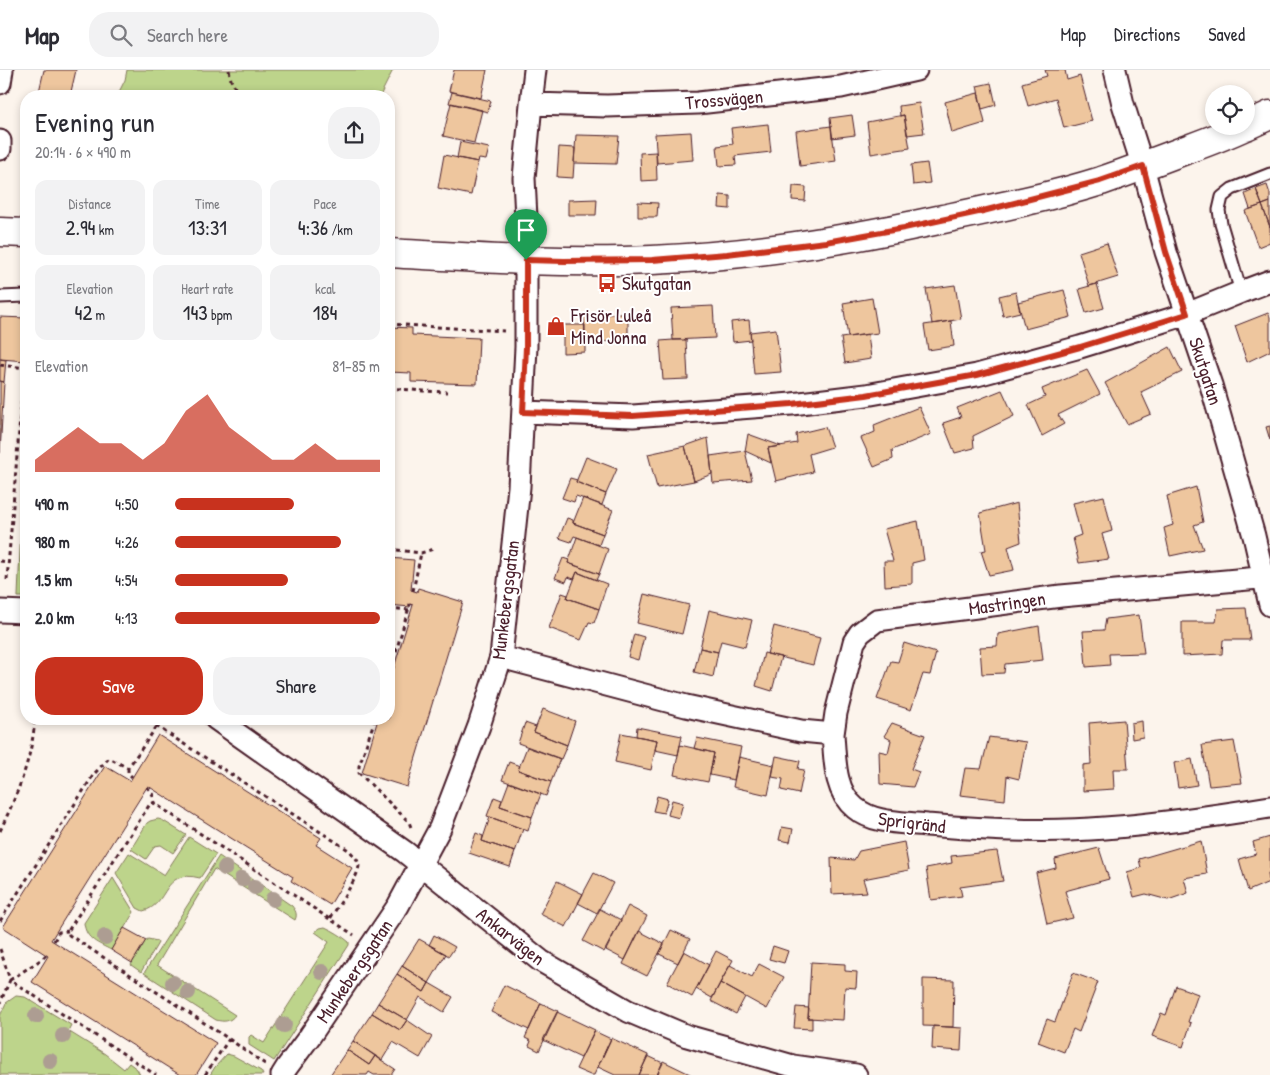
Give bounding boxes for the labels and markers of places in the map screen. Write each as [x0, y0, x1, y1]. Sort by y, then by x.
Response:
pin [505, 209, 547, 260]
place label: Skutgatan [622, 270, 691, 296]
bus stop icon: Skutgatan [596, 272, 618, 294]
place label: Frisör Luleå Mind Jonna [570, 302, 652, 350]
shop icon: Frisör Luleå Mind Jonna [545, 315, 567, 337]

